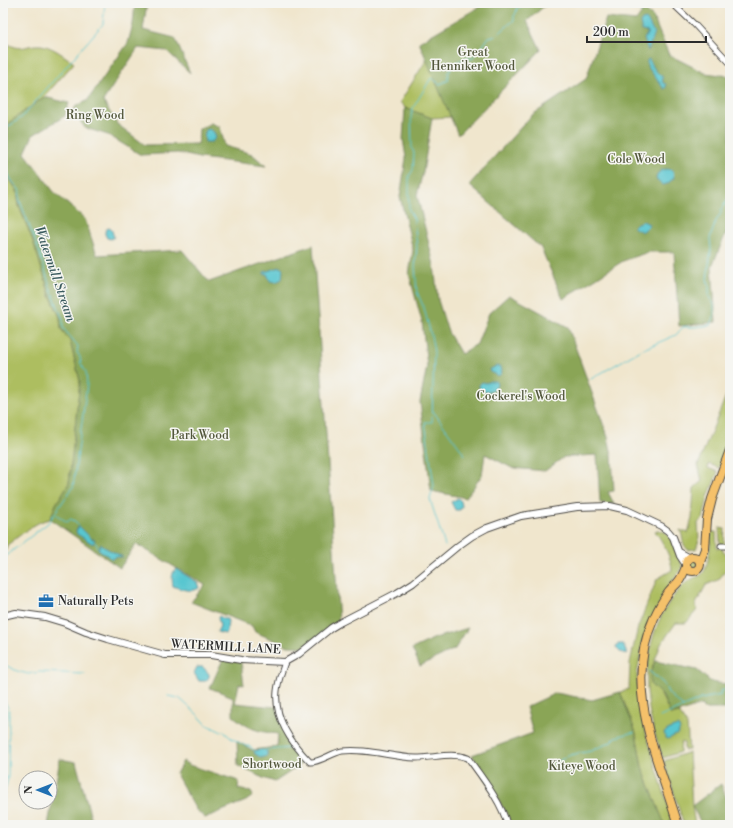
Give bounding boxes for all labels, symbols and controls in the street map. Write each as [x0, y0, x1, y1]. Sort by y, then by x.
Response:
scale bar [587, 18, 706, 44]
text: 200 m [593, 25, 629, 40]
park label: Great Henniker Wood [431, 45, 515, 74]
park label: Ring Wood [66, 108, 124, 123]
park label: Cole Wood [607, 152, 665, 167]
water label: Watermill Stream [31, 224, 79, 324]
park label: Cockerel's Wood [477, 389, 566, 404]
park label: Park Wood [171, 428, 229, 443]
office icon: Naturally Pets [37, 592, 55, 610]
place label: Naturally Pets [58, 594, 134, 609]
street label: WATERMILL LANE [170, 637, 281, 657]
park label: Shortwood [243, 757, 302, 772]
park label: Kiteye Wood [548, 759, 616, 774]
north arrow [18, 770, 58, 810]
text: N [22, 785, 36, 794]

